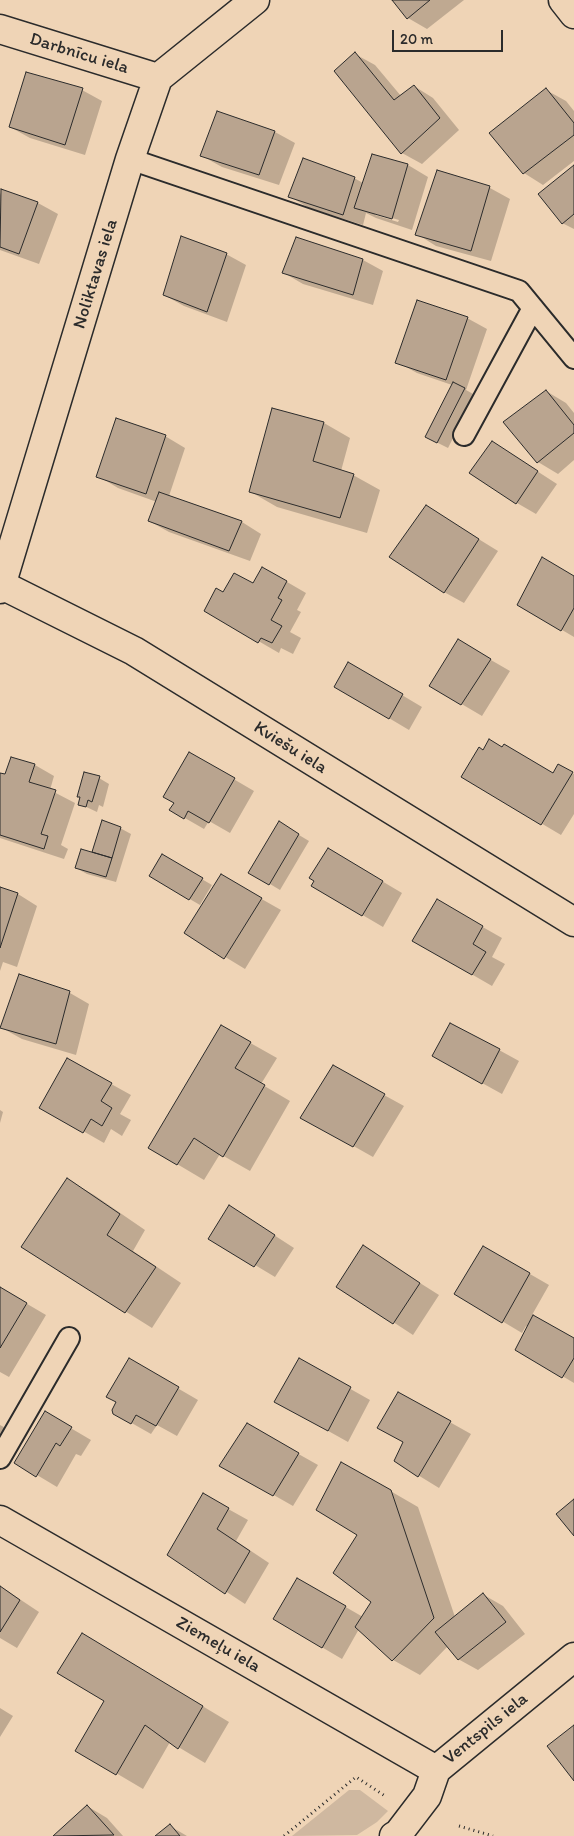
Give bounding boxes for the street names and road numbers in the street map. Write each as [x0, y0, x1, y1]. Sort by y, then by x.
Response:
street label: Darbnīcu iela [27, 29, 131, 79]
street label: Noliktavas iela [69, 217, 123, 331]
street label: Kviešu iela [249, 717, 331, 779]
street label: Ziemeļu iela [172, 1612, 264, 1678]
street label: Ventspils iela [439, 1688, 533, 1770]

